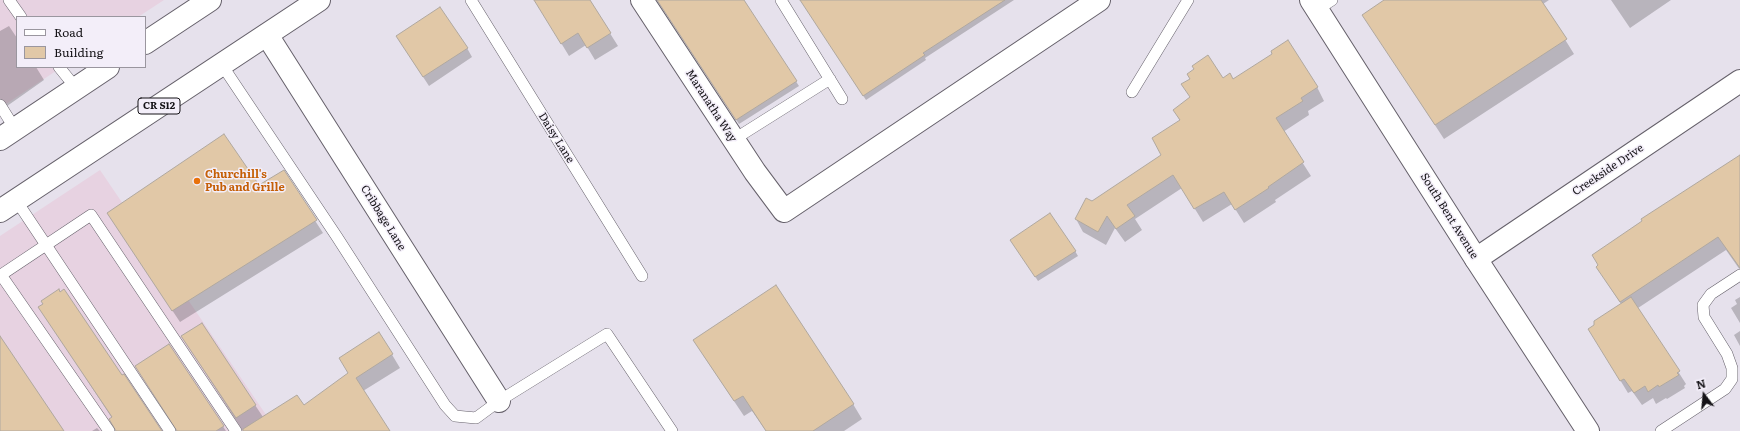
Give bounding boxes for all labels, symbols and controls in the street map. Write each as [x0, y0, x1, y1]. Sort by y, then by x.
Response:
legend [16, 16, 146, 68]
text: Road [54, 23, 83, 41]
text: Building [54, 43, 103, 61]
street label: Maranatha Way [683, 67, 739, 145]
road number: CR S12 [138, 98, 180, 114]
street label: Daisy Lane [535, 110, 577, 166]
street label: Creekside Drive [1570, 141, 1646, 199]
place label: Churchill's Pub and Grille [205, 168, 285, 194]
street label: South Bent Avenue [1417, 171, 1481, 261]
marker: Churchill's Pub and Grille [192, 176, 202, 186]
street label: Cribbage Lane [358, 183, 408, 253]
north arrow [1684, 375, 1724, 415]
text: N [1694, 375, 1707, 392]

